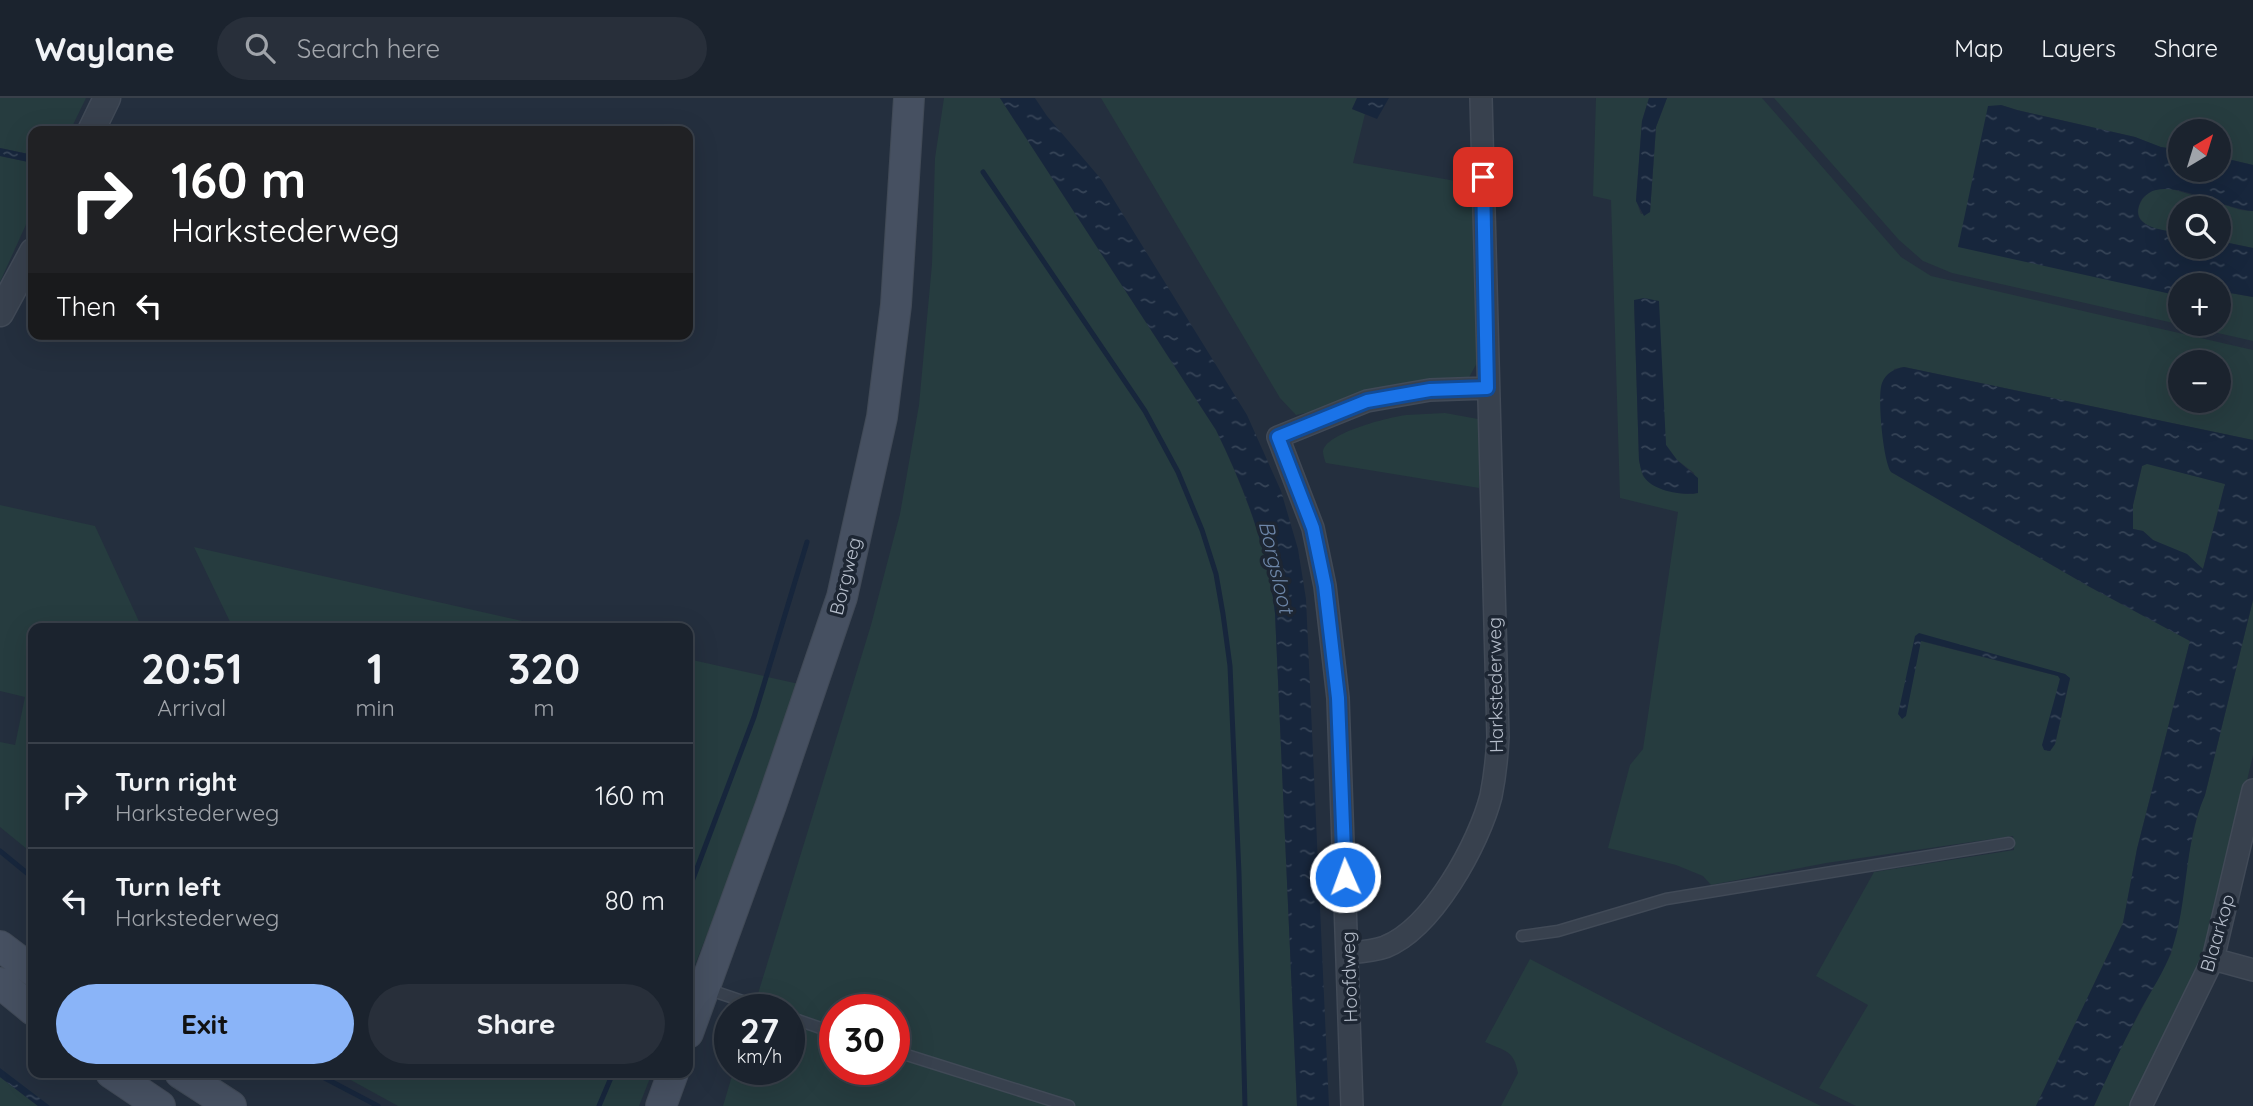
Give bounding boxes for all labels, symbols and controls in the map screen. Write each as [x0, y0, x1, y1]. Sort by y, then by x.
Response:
search box [217, 17, 707, 80]
text: Waylane [35, 28, 175, 69]
icon: search [241, 29, 279, 67]
text: Search here [297, 32, 440, 65]
text: Map [1954, 33, 2003, 63]
text: Layers [2041, 33, 2116, 63]
text: Share [2154, 33, 2218, 63]
north arrow [2168, 119, 2231, 182]
map controls [2168, 119, 2231, 413]
pin [1453, 147, 1513, 207]
text: 160 m [171, 149, 306, 210]
icon: right [56, 154, 147, 245]
icon: arrive [1464, 158, 1502, 196]
button: search [2168, 196, 2231, 259]
text: Harkstederweg [171, 210, 400, 250]
button: + [2168, 273, 2231, 336]
icon: left [130, 287, 168, 325]
text: Then [56, 290, 116, 323]
button: − [2168, 350, 2231, 413]
water label: Borgsloot [1254, 518, 1301, 618]
street label: Borgweg [824, 535, 866, 617]
street label: Harkstederweg [1482, 617, 1508, 753]
text: 20:51 [141, 642, 243, 695]
text: 1 [367, 642, 383, 695]
text: 320 [508, 642, 580, 695]
text: Arrival [157, 693, 226, 722]
text: min [356, 693, 395, 722]
text: m [533, 693, 554, 722]
text: Turn right [115, 765, 237, 798]
icon: right [56, 777, 94, 815]
text: 160 m [595, 779, 665, 812]
text: Harkstederweg [115, 798, 279, 827]
position arrow [1308, 840, 1382, 914]
text: Turn left [115, 870, 222, 903]
icon: left [56, 882, 94, 920]
text: 80 m [605, 884, 665, 917]
street label: Blaarkop [2194, 891, 2240, 975]
text: Harkstederweg [115, 903, 279, 932]
street label: Hoofdweg [1335, 931, 1363, 1023]
button: Exit [56, 984, 354, 1064]
button: Share [368, 984, 665, 1064]
speed limit sign: 30 [819, 994, 910, 1085]
text: 27 [740, 1008, 779, 1052]
text: km/h [737, 1045, 782, 1068]

